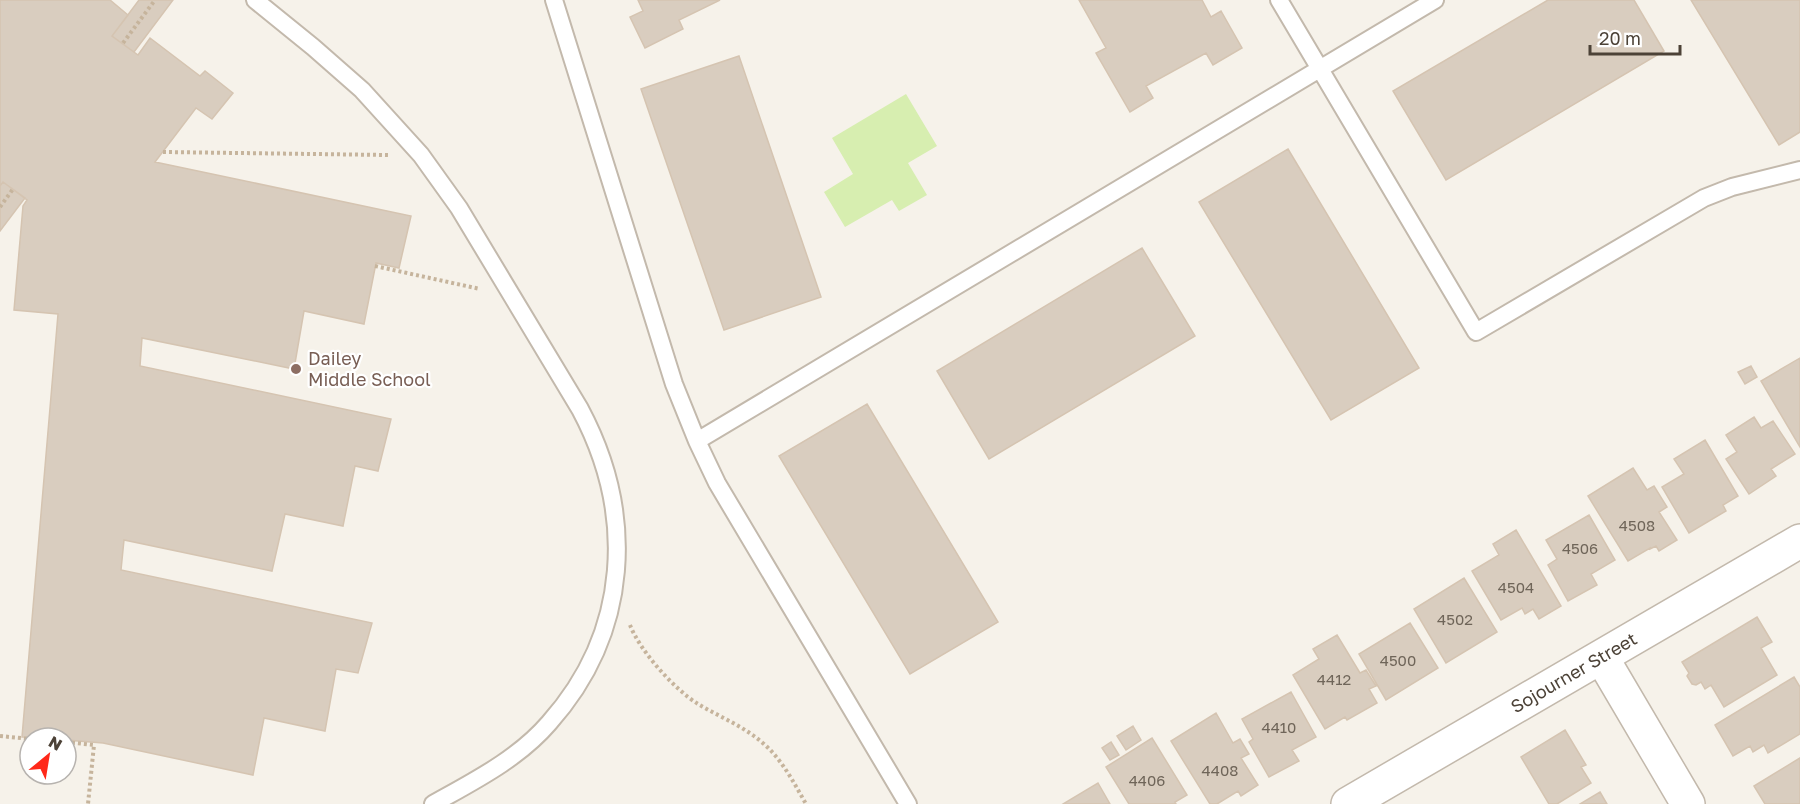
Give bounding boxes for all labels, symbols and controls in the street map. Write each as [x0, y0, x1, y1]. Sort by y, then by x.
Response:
scale bar [1590, 18, 1680, 56]
text: 20 m [1599, 27, 1641, 49]
place label: Dailey Middle School [308, 347, 431, 390]
marker: Dailey Middle School [289, 362, 303, 376]
house number: 4508 [1619, 516, 1655, 534]
house number: 4506 [1562, 539, 1598, 557]
house number: 4504 [1498, 578, 1534, 596]
house number: 4502 [1437, 610, 1473, 628]
street label: Sojourner Street [1506, 627, 1641, 717]
house number: 4500 [1380, 651, 1416, 669]
house number: 4412 [1317, 670, 1351, 688]
house number: 4410 [1262, 718, 1296, 736]
north arrow [18, 726, 78, 786]
text: N [45, 731, 66, 755]
house number: 4408 [1202, 761, 1238, 779]
house number: 4406 [1129, 771, 1165, 789]

